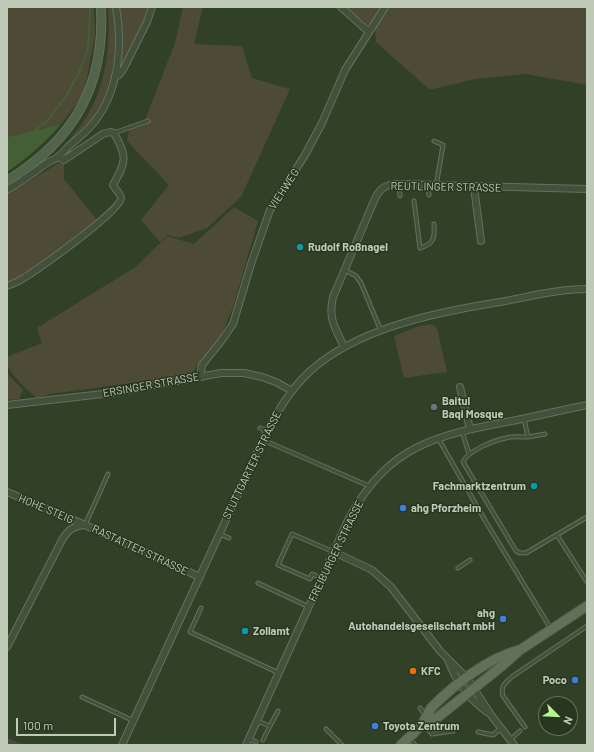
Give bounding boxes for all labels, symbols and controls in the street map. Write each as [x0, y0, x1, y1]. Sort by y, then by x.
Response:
street label: VIEHWEG [266, 166, 302, 212]
street label: REUTLINGER STRASSE [390, 179, 502, 195]
place label: Rudolf Roßnagel [308, 240, 388, 254]
marker: Rudolf Roßnagel [295, 242, 305, 252]
street label: ERSINGER STRASSE [102, 370, 200, 400]
place label: Baitul Baqi Mosque [442, 394, 504, 420]
marker: Baitul Baqi Mosque [429, 402, 439, 412]
street label: STUTTGARTER STRASSE [220, 409, 284, 521]
place label: Fachmarktzentrum [433, 479, 526, 493]
marker: Fachmarktzentrum [529, 481, 539, 491]
street label: HOHE STEIG [16, 491, 76, 527]
street label: FREIBURGER STRASSE [306, 498, 366, 604]
place label: ahg Pforzheim [411, 501, 481, 515]
marker: ahg Pforzheim [398, 503, 408, 513]
street label: RASTATTER STRASSE [90, 522, 190, 578]
place label: ahg Autohandelsgesellschaft mbH [348, 606, 495, 632]
marker: ahg Autohandelsgesellschaft mbH [498, 614, 508, 624]
place label: Zollamt [253, 624, 290, 638]
marker: Zollamt [240, 626, 250, 636]
place label: KFC [421, 664, 441, 678]
marker: KFC [408, 666, 418, 676]
place label: Poco [543, 673, 567, 687]
marker: Poco [570, 675, 580, 685]
north arrow [538, 696, 578, 736]
scale bar [18, 710, 118, 736]
text: N [561, 715, 576, 727]
text: 100 m [23, 718, 53, 732]
place label: Toyota Zentrum [383, 719, 459, 733]
marker: Toyota Zentrum [370, 721, 380, 731]

